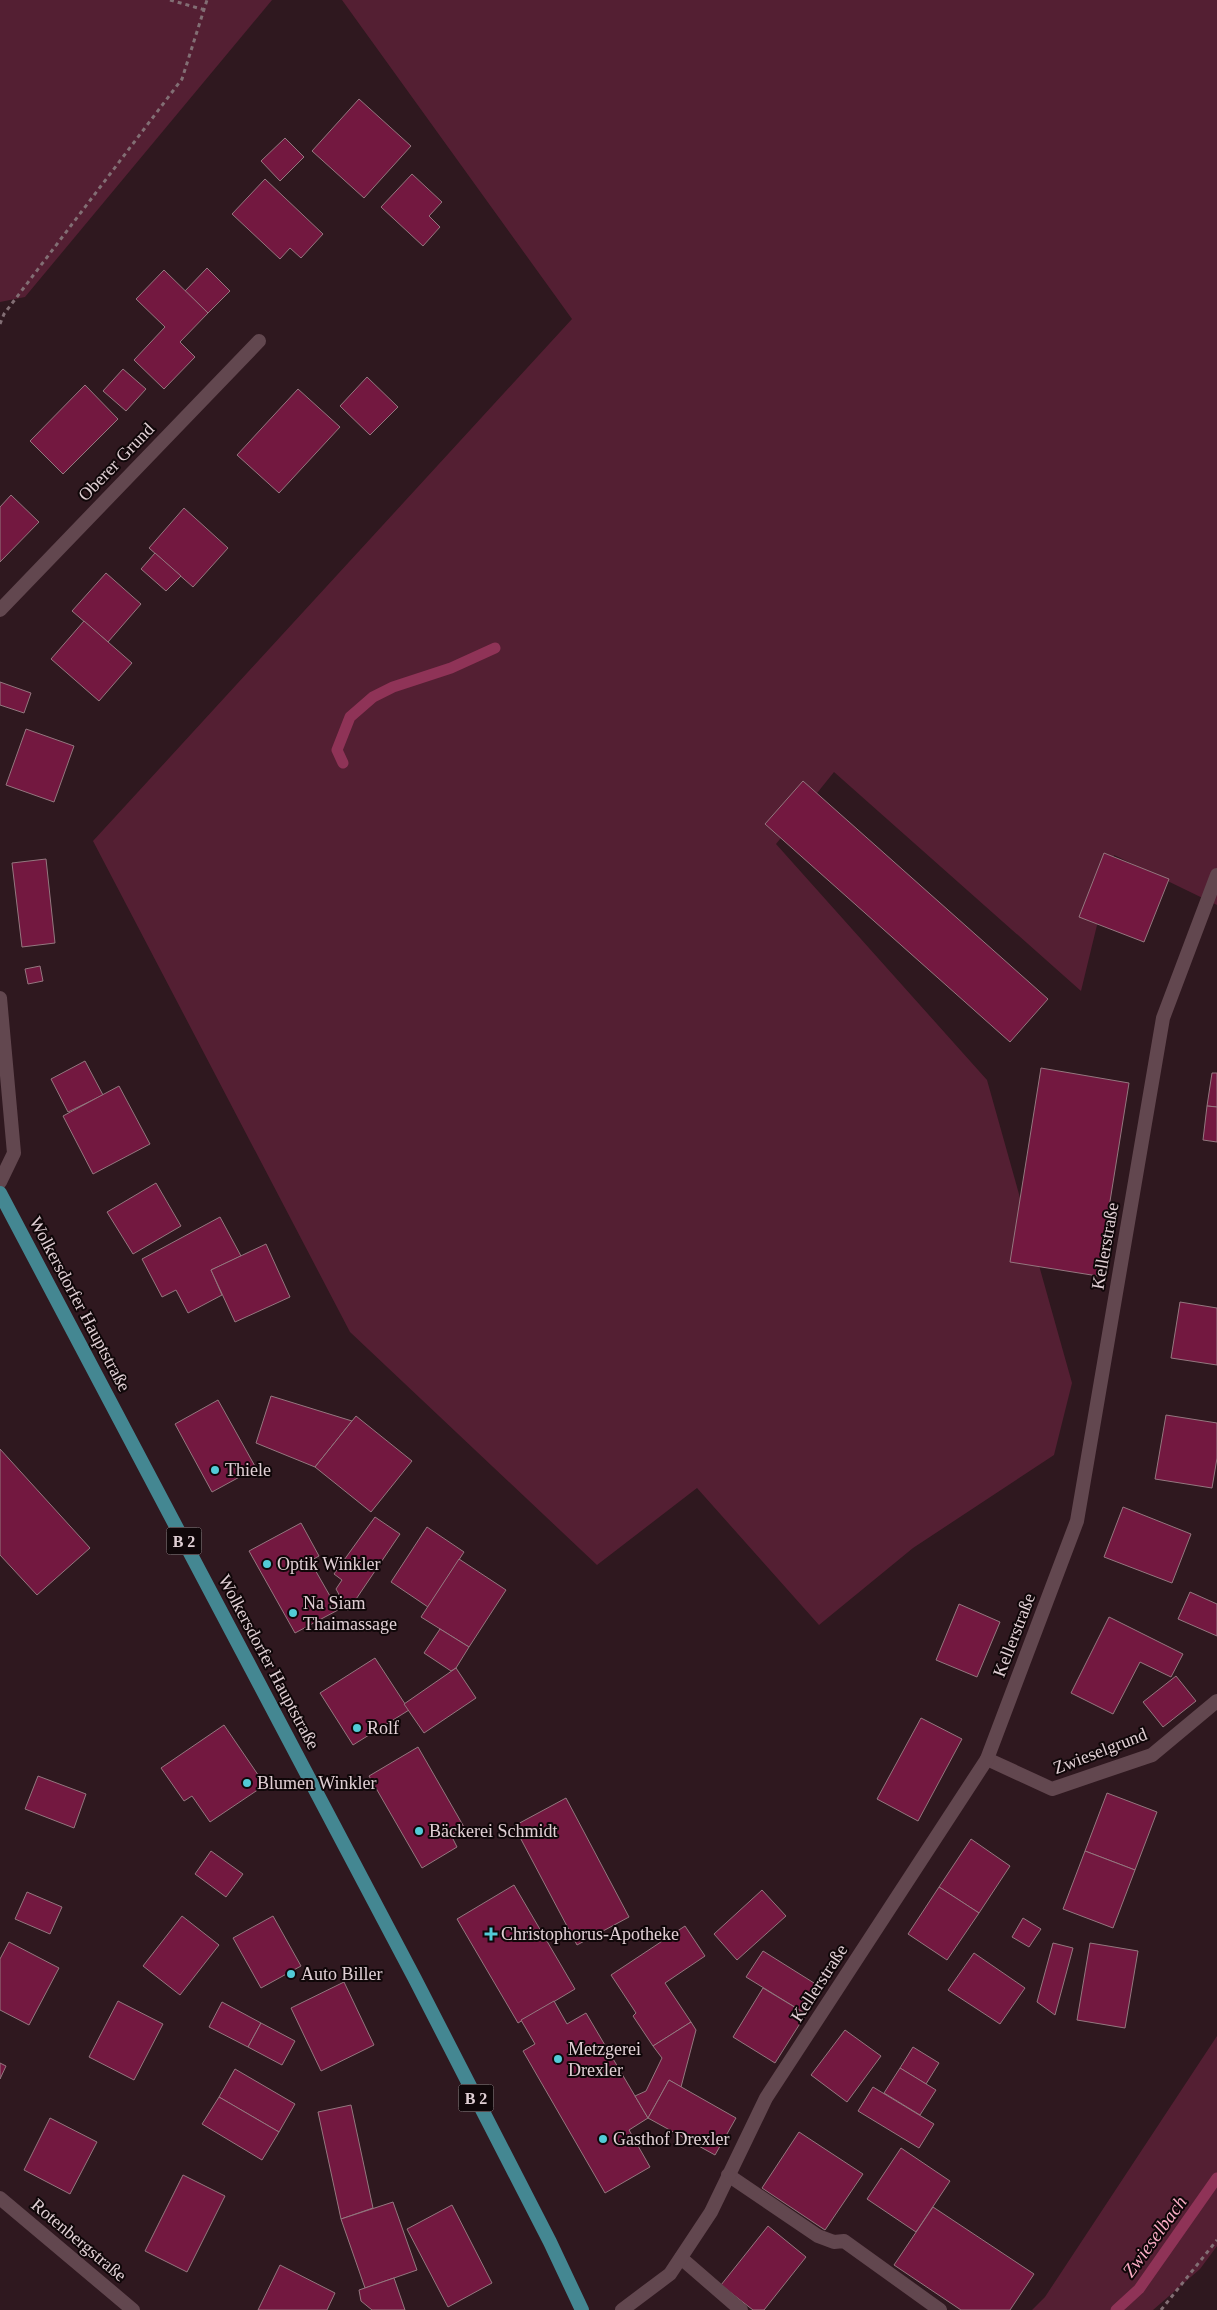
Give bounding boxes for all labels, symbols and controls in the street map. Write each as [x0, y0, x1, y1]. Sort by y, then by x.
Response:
street label: Oberer Grund [74, 419, 158, 505]
street label: Kellerstraße [1088, 1201, 1122, 1291]
street label: Wolkersdorfer Hauptstraße [25, 1213, 135, 1395]
place label: Thiele [225, 1460, 271, 1480]
marker: Thiele [209, 1464, 221, 1476]
road number: B 2 [166, 1528, 202, 1554]
place label: Optik Winkler [277, 1554, 380, 1574]
marker: Optik Winkler [261, 1558, 273, 1570]
street label: Wolkersdorfer Hauptstraße [214, 1571, 324, 1753]
street label: Kellerstraße [989, 1590, 1039, 1680]
place label: Na Siam Thaimassage [303, 1593, 397, 1634]
marker: Na Siam Thaimassage [287, 1607, 299, 1619]
place label: Rolf [367, 1718, 399, 1738]
marker: Rolf [351, 1722, 363, 1734]
street label: Zwieselgrund [1050, 1724, 1150, 1778]
place label: Blumen Winkler [257, 1773, 376, 1793]
marker: Blumen Winkler [241, 1777, 253, 1789]
place label: Bäckerei Schmidt [429, 1821, 557, 1841]
marker: Bäckerei Schmidt [413, 1825, 425, 1837]
place label: Christophorus-Apotheke [501, 1924, 679, 1944]
marker: Christophorus-Apotheke [485, 1928, 497, 1940]
street label: Kellerstraße [787, 1941, 851, 2025]
place label: Auto Biller [301, 1964, 383, 1984]
marker: Auto Biller [285, 1968, 297, 1980]
place label: Metzgerei Drexler [568, 2039, 641, 2080]
marker: Metzgerei Drexler [552, 2053, 564, 2065]
road number: B 2 [458, 2084, 494, 2112]
place label: Gasthof Drexler [613, 2129, 729, 2149]
marker: Gasthof Drexler [597, 2133, 609, 2145]
water label: Zwieselbach [1118, 2192, 1191, 2281]
street label: Rotenbergstraße [28, 2195, 130, 2285]

